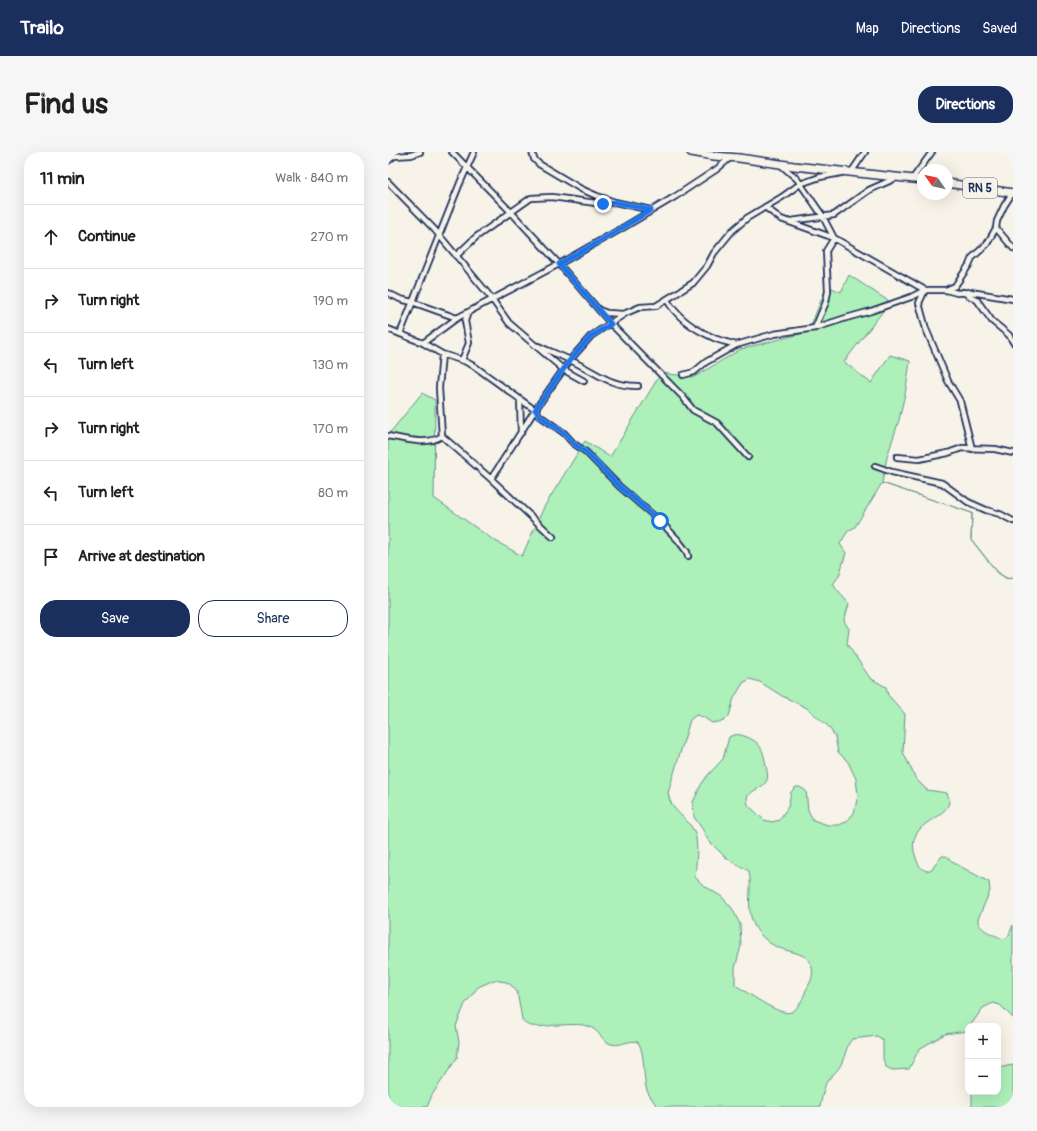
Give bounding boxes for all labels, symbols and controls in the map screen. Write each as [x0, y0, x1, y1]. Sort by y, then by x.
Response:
text: Trailo [20, 16, 64, 40]
text: Map [856, 20, 879, 37]
text: Directions [901, 20, 960, 37]
text: Saved [982, 20, 1017, 37]
button: Directions [918, 86, 1013, 123]
text: Find us [24, 87, 108, 122]
north arrow [917, 164, 953, 200]
text: 11 min [40, 168, 85, 189]
text: Walk · 840 m [275, 170, 348, 186]
road number: RN 5 [963, 178, 997, 198]
route end [594, 195, 612, 213]
icon: ahead [40, 226, 62, 248]
text: Continue [78, 227, 136, 246]
text: 270 m [311, 229, 348, 245]
icon: right [40, 290, 62, 312]
text: Turn right [78, 291, 139, 310]
text: 190 m [313, 293, 348, 309]
icon: left [40, 354, 62, 376]
text: Turn left [78, 355, 134, 374]
text: 130 m [312, 357, 348, 373]
icon: right [40, 418, 62, 440]
text: Turn right [78, 419, 139, 438]
text: 170 m [313, 421, 348, 437]
icon: left [40, 482, 62, 504]
text: Turn left [78, 483, 134, 502]
text: 80 m [318, 485, 348, 501]
route start [651, 512, 669, 530]
icon: arrive [40, 546, 62, 568]
text: Arrive at destination [78, 547, 205, 566]
button: Save [40, 600, 190, 637]
button: Share [198, 600, 348, 637]
map controls [965, 1023, 1001, 1095]
button: + [965, 1023, 1001, 1059]
button: − [965, 1059, 1001, 1095]

